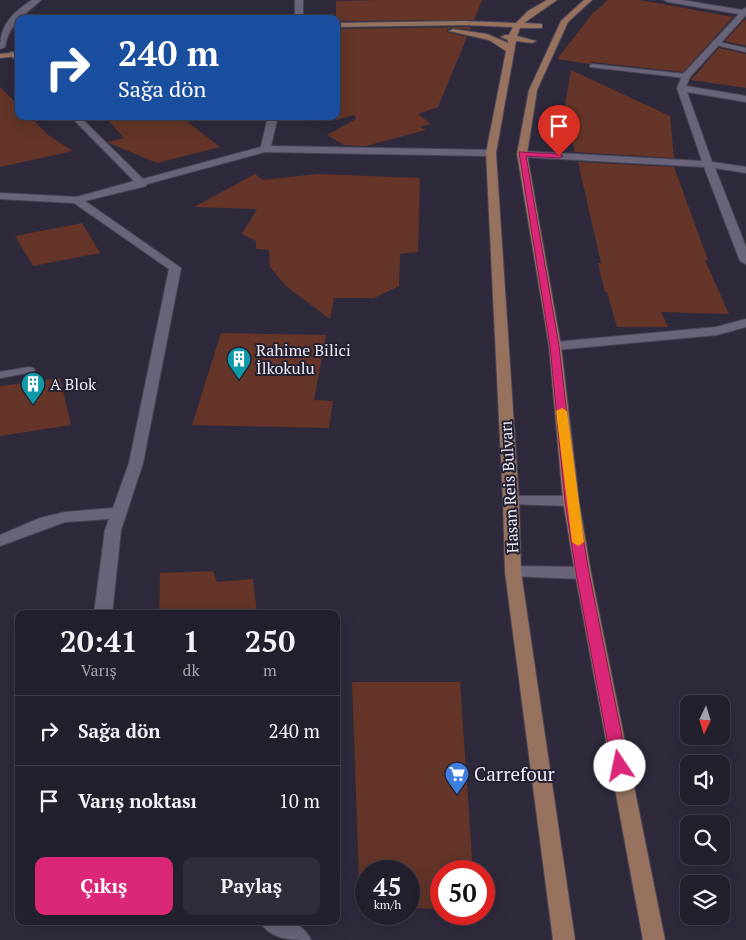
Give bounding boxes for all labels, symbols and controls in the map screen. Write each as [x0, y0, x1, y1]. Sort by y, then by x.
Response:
text: 240 m [118, 30, 219, 76]
icon: right [35, 35, 100, 100]
text: Sağa dön [118, 74, 206, 103]
pin [538, 105, 580, 156]
icon: arrive [545, 112, 573, 140]
place label: Rahime Bilici İlkokulu [256, 339, 351, 379]
building icon: Rahime Bilici İlkokulu [226, 346, 252, 380]
building icon: A Blok [20, 371, 46, 405]
place label: A Blok [50, 373, 97, 395]
street label: Hasan Reis Bulvarı [495, 420, 523, 554]
text: 20:41 [60, 621, 138, 661]
text: 1 [183, 621, 200, 661]
text: 250 [244, 621, 295, 661]
text: Varış [81, 659, 117, 681]
text: dk [183, 659, 200, 681]
text: m [263, 659, 277, 681]
north arrow [680, 695, 730, 745]
map controls [680, 695, 730, 925]
icon: right [35, 717, 63, 745]
text: Sağa dön [78, 718, 161, 743]
text: 240 m [269, 718, 320, 743]
position arrow [593, 739, 645, 791]
button: sound [680, 755, 730, 805]
supermarket icon: Carrefour [444, 761, 470, 795]
place label: Carrefour [474, 761, 556, 786]
icon: arrive [35, 787, 63, 815]
text: Varış noktası [78, 788, 197, 813]
text: 10 m [279, 788, 320, 813]
button: search [680, 815, 730, 865]
button: Çıkış [35, 857, 173, 915]
button: Paylaş [183, 857, 320, 915]
speed limit sign: 50 [430, 860, 495, 925]
text: 45 [373, 870, 402, 903]
button: layers [680, 875, 730, 925]
text: km/h [374, 897, 401, 912]

